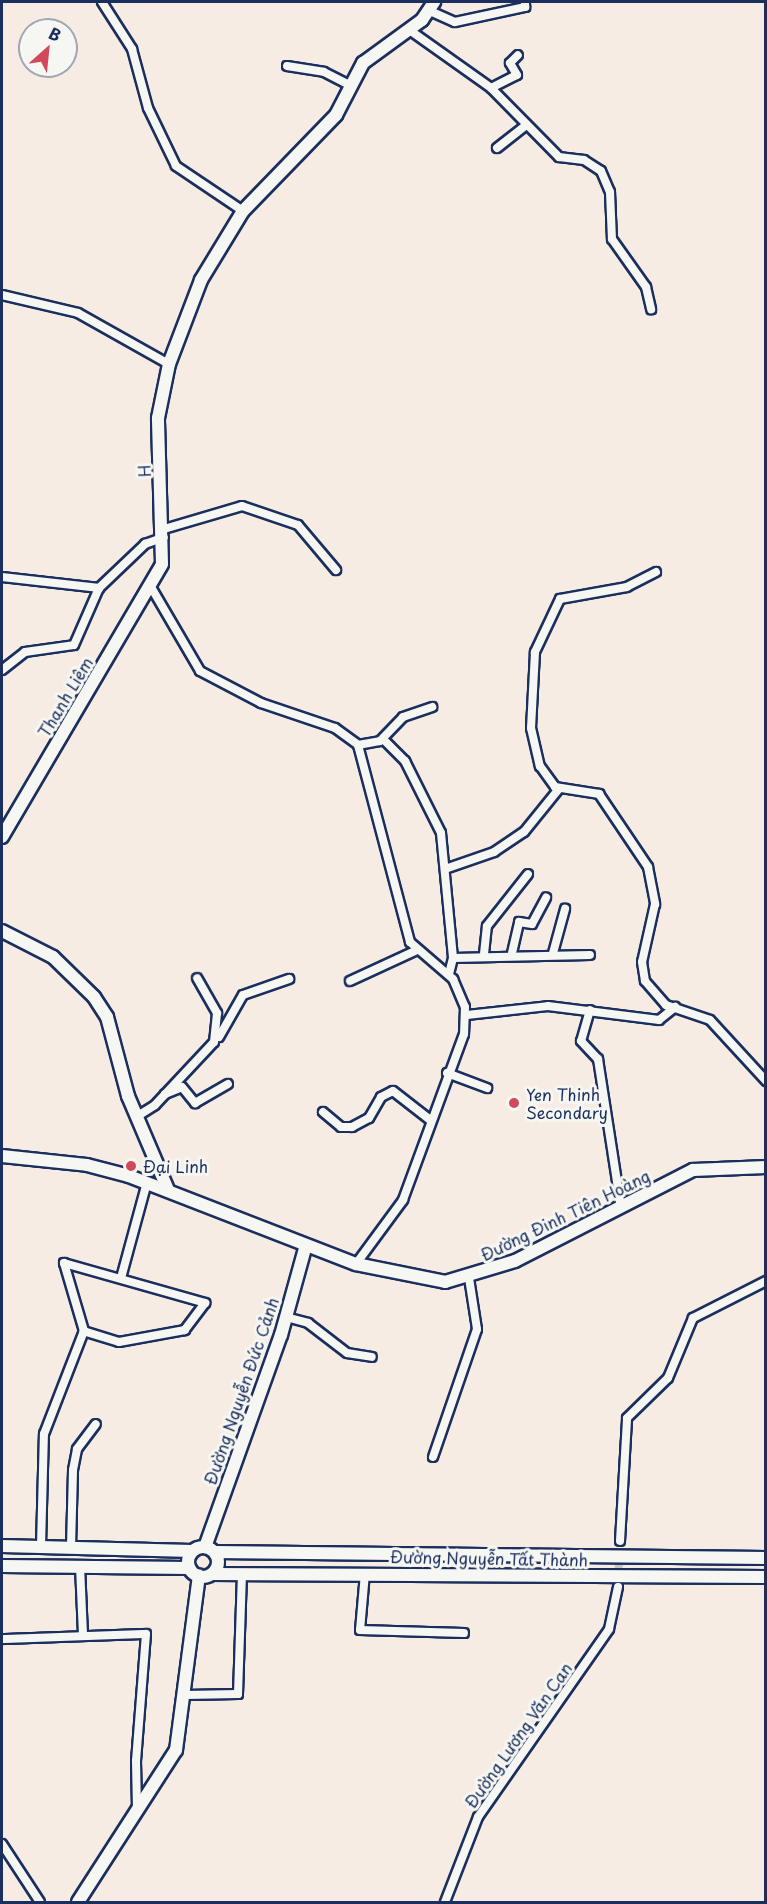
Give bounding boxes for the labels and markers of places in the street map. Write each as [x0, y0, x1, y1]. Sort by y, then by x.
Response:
place label: Yen Thinh Secondary [526, 1084, 608, 1122]
marker: Yen Thinh Secondary [507, 1096, 521, 1110]
place label: Đại Linh [143, 1156, 208, 1176]
marker: Đại Linh [124, 1159, 138, 1173]

